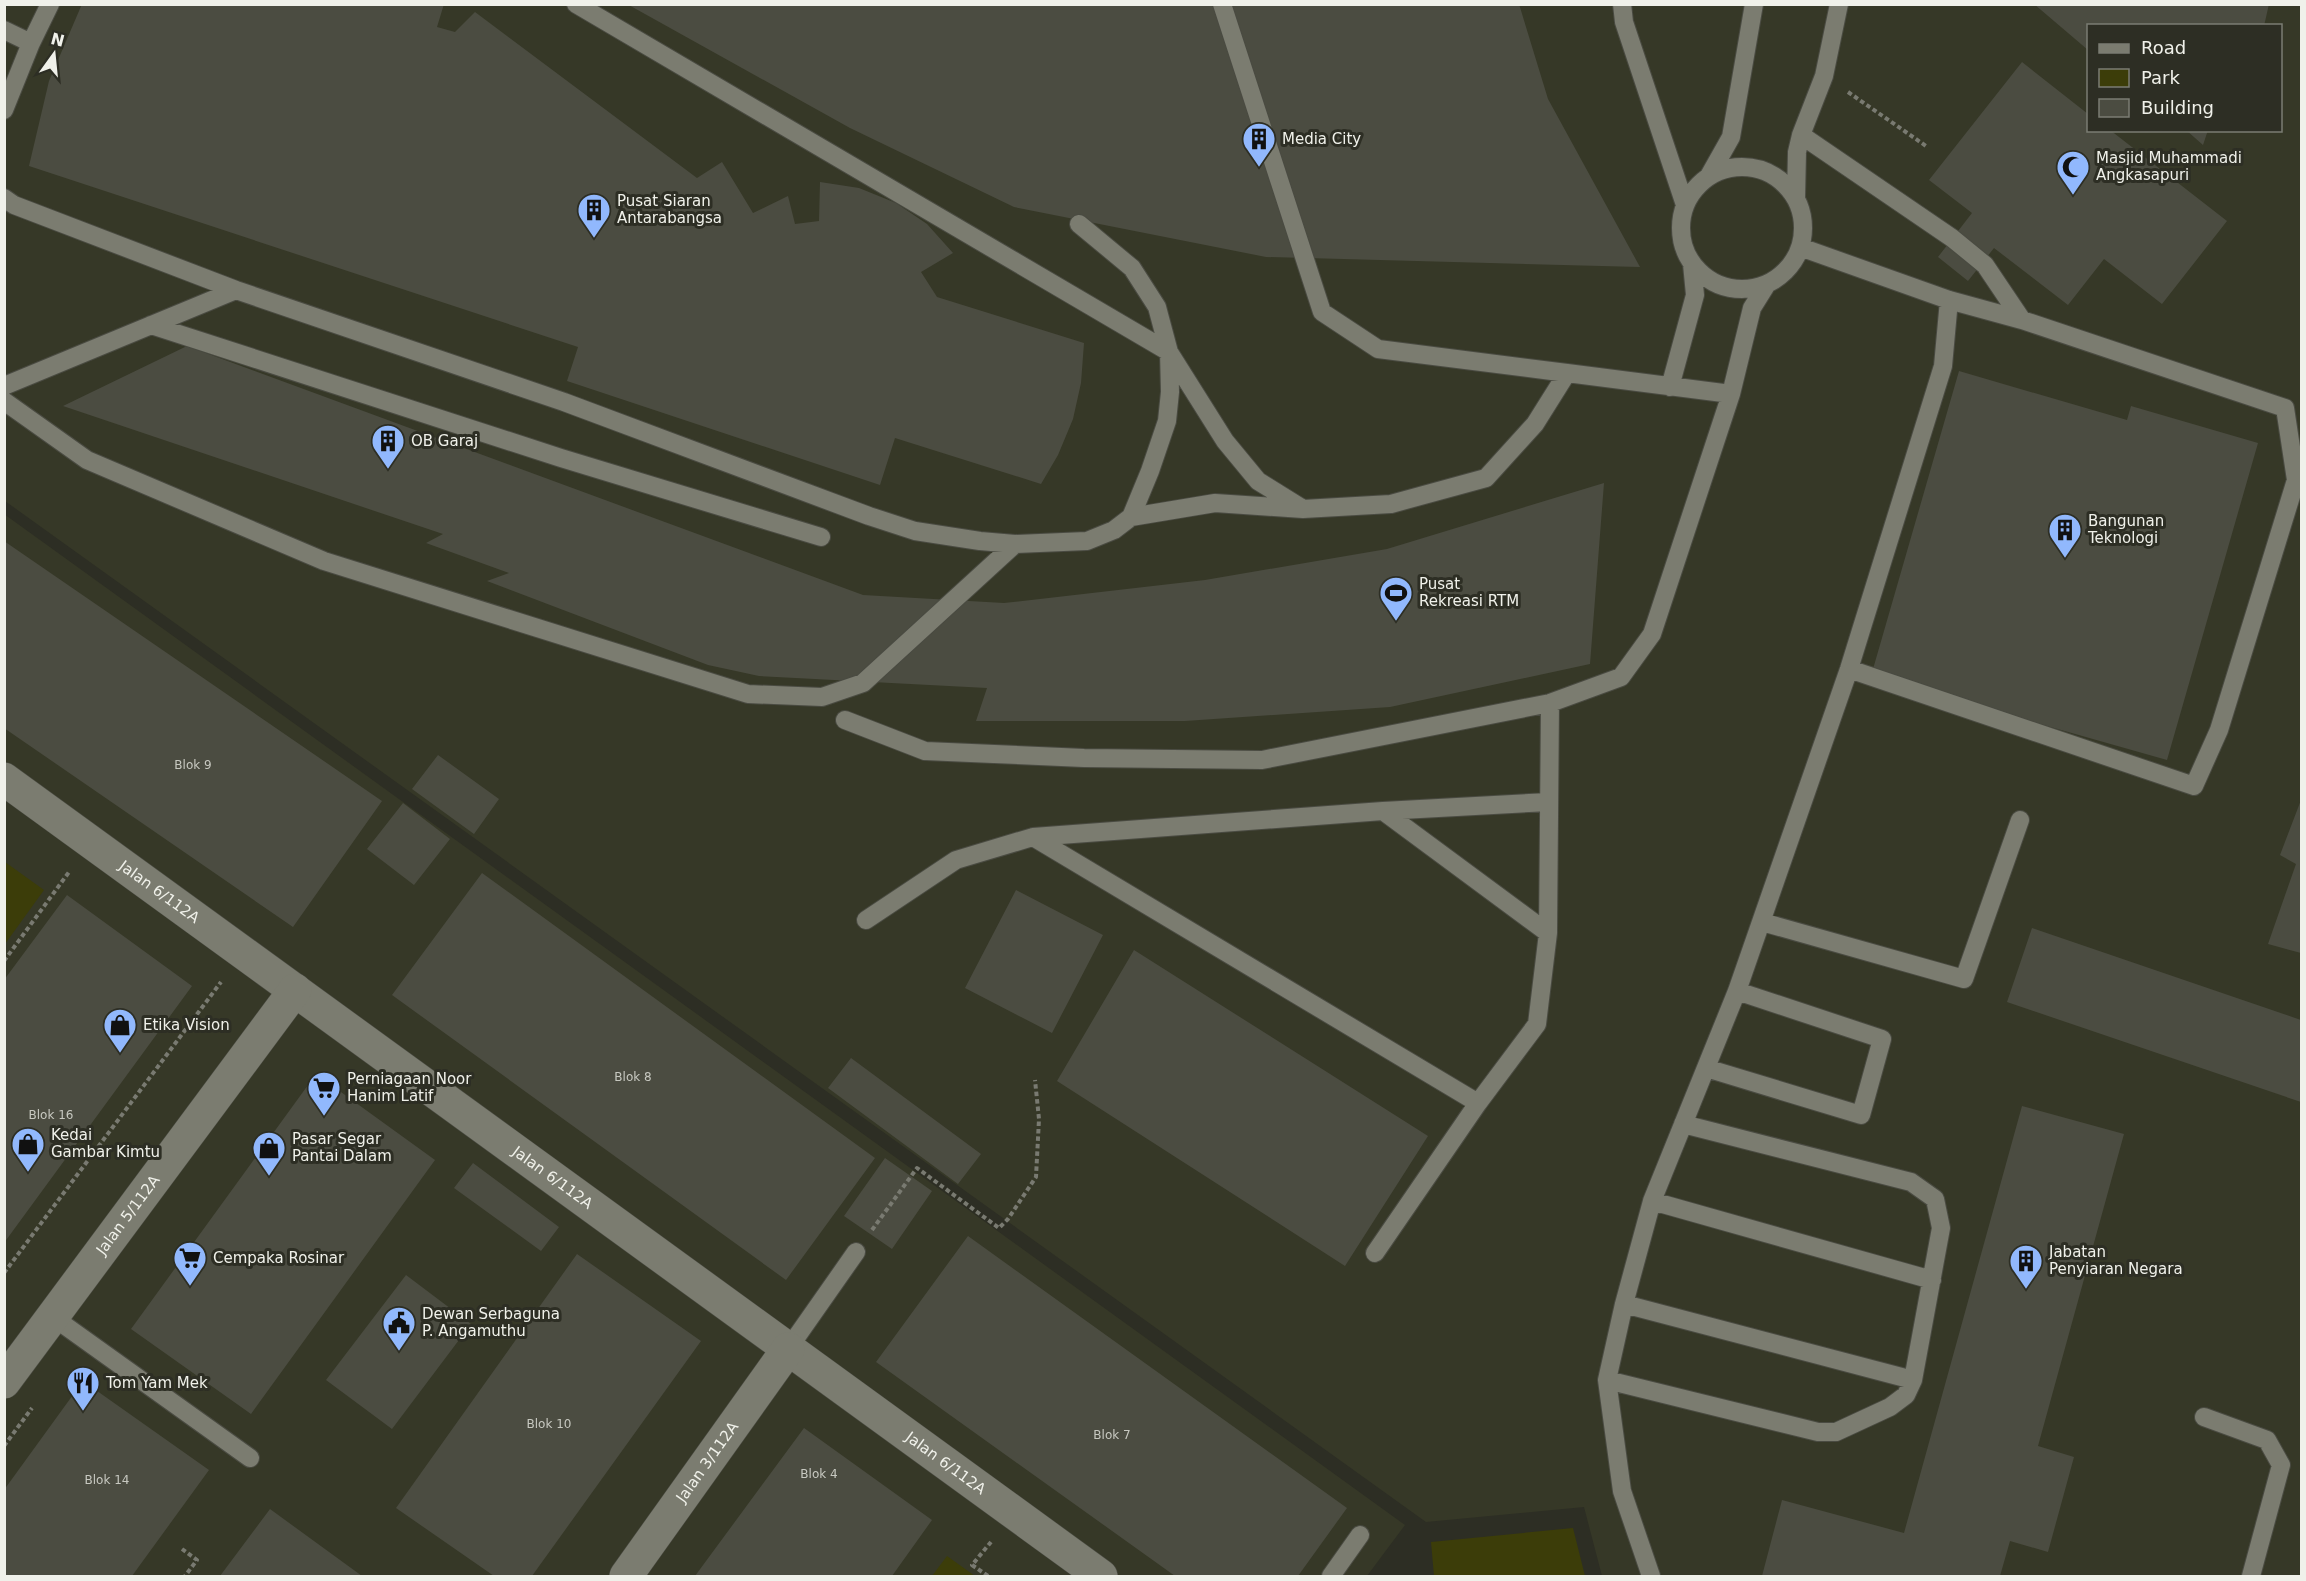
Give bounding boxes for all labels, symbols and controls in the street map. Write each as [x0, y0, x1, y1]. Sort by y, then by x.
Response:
north arrow [24, 24, 84, 84]
legend [2087, 24, 2282, 132]
text: N [49, 29, 67, 51]
text: Road [2141, 37, 2186, 58]
text: Park [2141, 67, 2180, 88]
text: Building [2141, 97, 2214, 118]
building icon: Media City [1241, 121, 1277, 168]
place label: Media City [1282, 130, 1361, 148]
mosque icon: Masjid Muhammadi Angkasapuri [2055, 149, 2091, 196]
place label: Masjid Muhammadi Angkasapuri [2096, 149, 2242, 184]
building icon: Pusat Siaran Antarabangsa [576, 192, 612, 239]
place label: Pusat Siaran Antarabangsa [617, 192, 722, 227]
building icon: OB Garaj [370, 423, 406, 470]
place label: OB Garaj [411, 432, 478, 450]
building icon: Bangunan Teknologi [2047, 512, 2083, 559]
place label: Bangunan Teknologi [2087, 512, 2164, 547]
sports icon: Pusat Rekreasi RTM [1378, 575, 1414, 622]
place label: Pusat Rekreasi RTM [1419, 575, 1519, 610]
house number: Blok 9 [174, 758, 212, 772]
street label: Jalan 6/112A [115, 856, 204, 927]
shop icon: Etika Vision [102, 1007, 138, 1054]
place label: Etika Vision [143, 1016, 230, 1034]
supermarket icon: Perniagaan Noor Hanim Latif [306, 1070, 342, 1117]
place label: Perniagaan Noor Hanim Latif [347, 1070, 472, 1105]
house number: Blok 8 [614, 1070, 652, 1084]
house number: Blok 16 [29, 1108, 73, 1122]
shop icon: Kedai Gambar Kimtu [10, 1126, 46, 1173]
place label: Kedai Gambar Kimtu [51, 1126, 160, 1161]
shop icon: Pasar Segar Pantai Dalam [251, 1130, 287, 1177]
place label: Pasar Segar Pantai Dalam [292, 1130, 392, 1165]
street label: Jalan 6/112A [508, 1142, 597, 1213]
street label: Jalan 5/112A [92, 1171, 164, 1259]
supermarket icon: Cempaka Rosinar [172, 1240, 208, 1287]
building icon: Jabatan Penyiaran Negara [2008, 1243, 2044, 1290]
place label: Jabatan Penyiaran Negara [2048, 1243, 2183, 1278]
place label: Cempaka Rosinar [213, 1249, 345, 1267]
public building icon: Dewan Serbaguna P. Angamuthu [381, 1305, 417, 1352]
place label: Dewan Serbaguna P. Angamuthu [422, 1305, 560, 1340]
restaurant icon: Tom Yam Mek [65, 1365, 101, 1412]
place label: Tom Yam Mek [105, 1374, 208, 1392]
house number: Blok 10 [527, 1417, 571, 1431]
street label: Jalan 3/112A [672, 1418, 743, 1507]
street label: Jalan 6/112A [901, 1427, 990, 1499]
house number: Blok 7 [1093, 1428, 1131, 1442]
house number: Blok 4 [800, 1467, 838, 1481]
house number: Blok 14 [85, 1473, 129, 1487]

